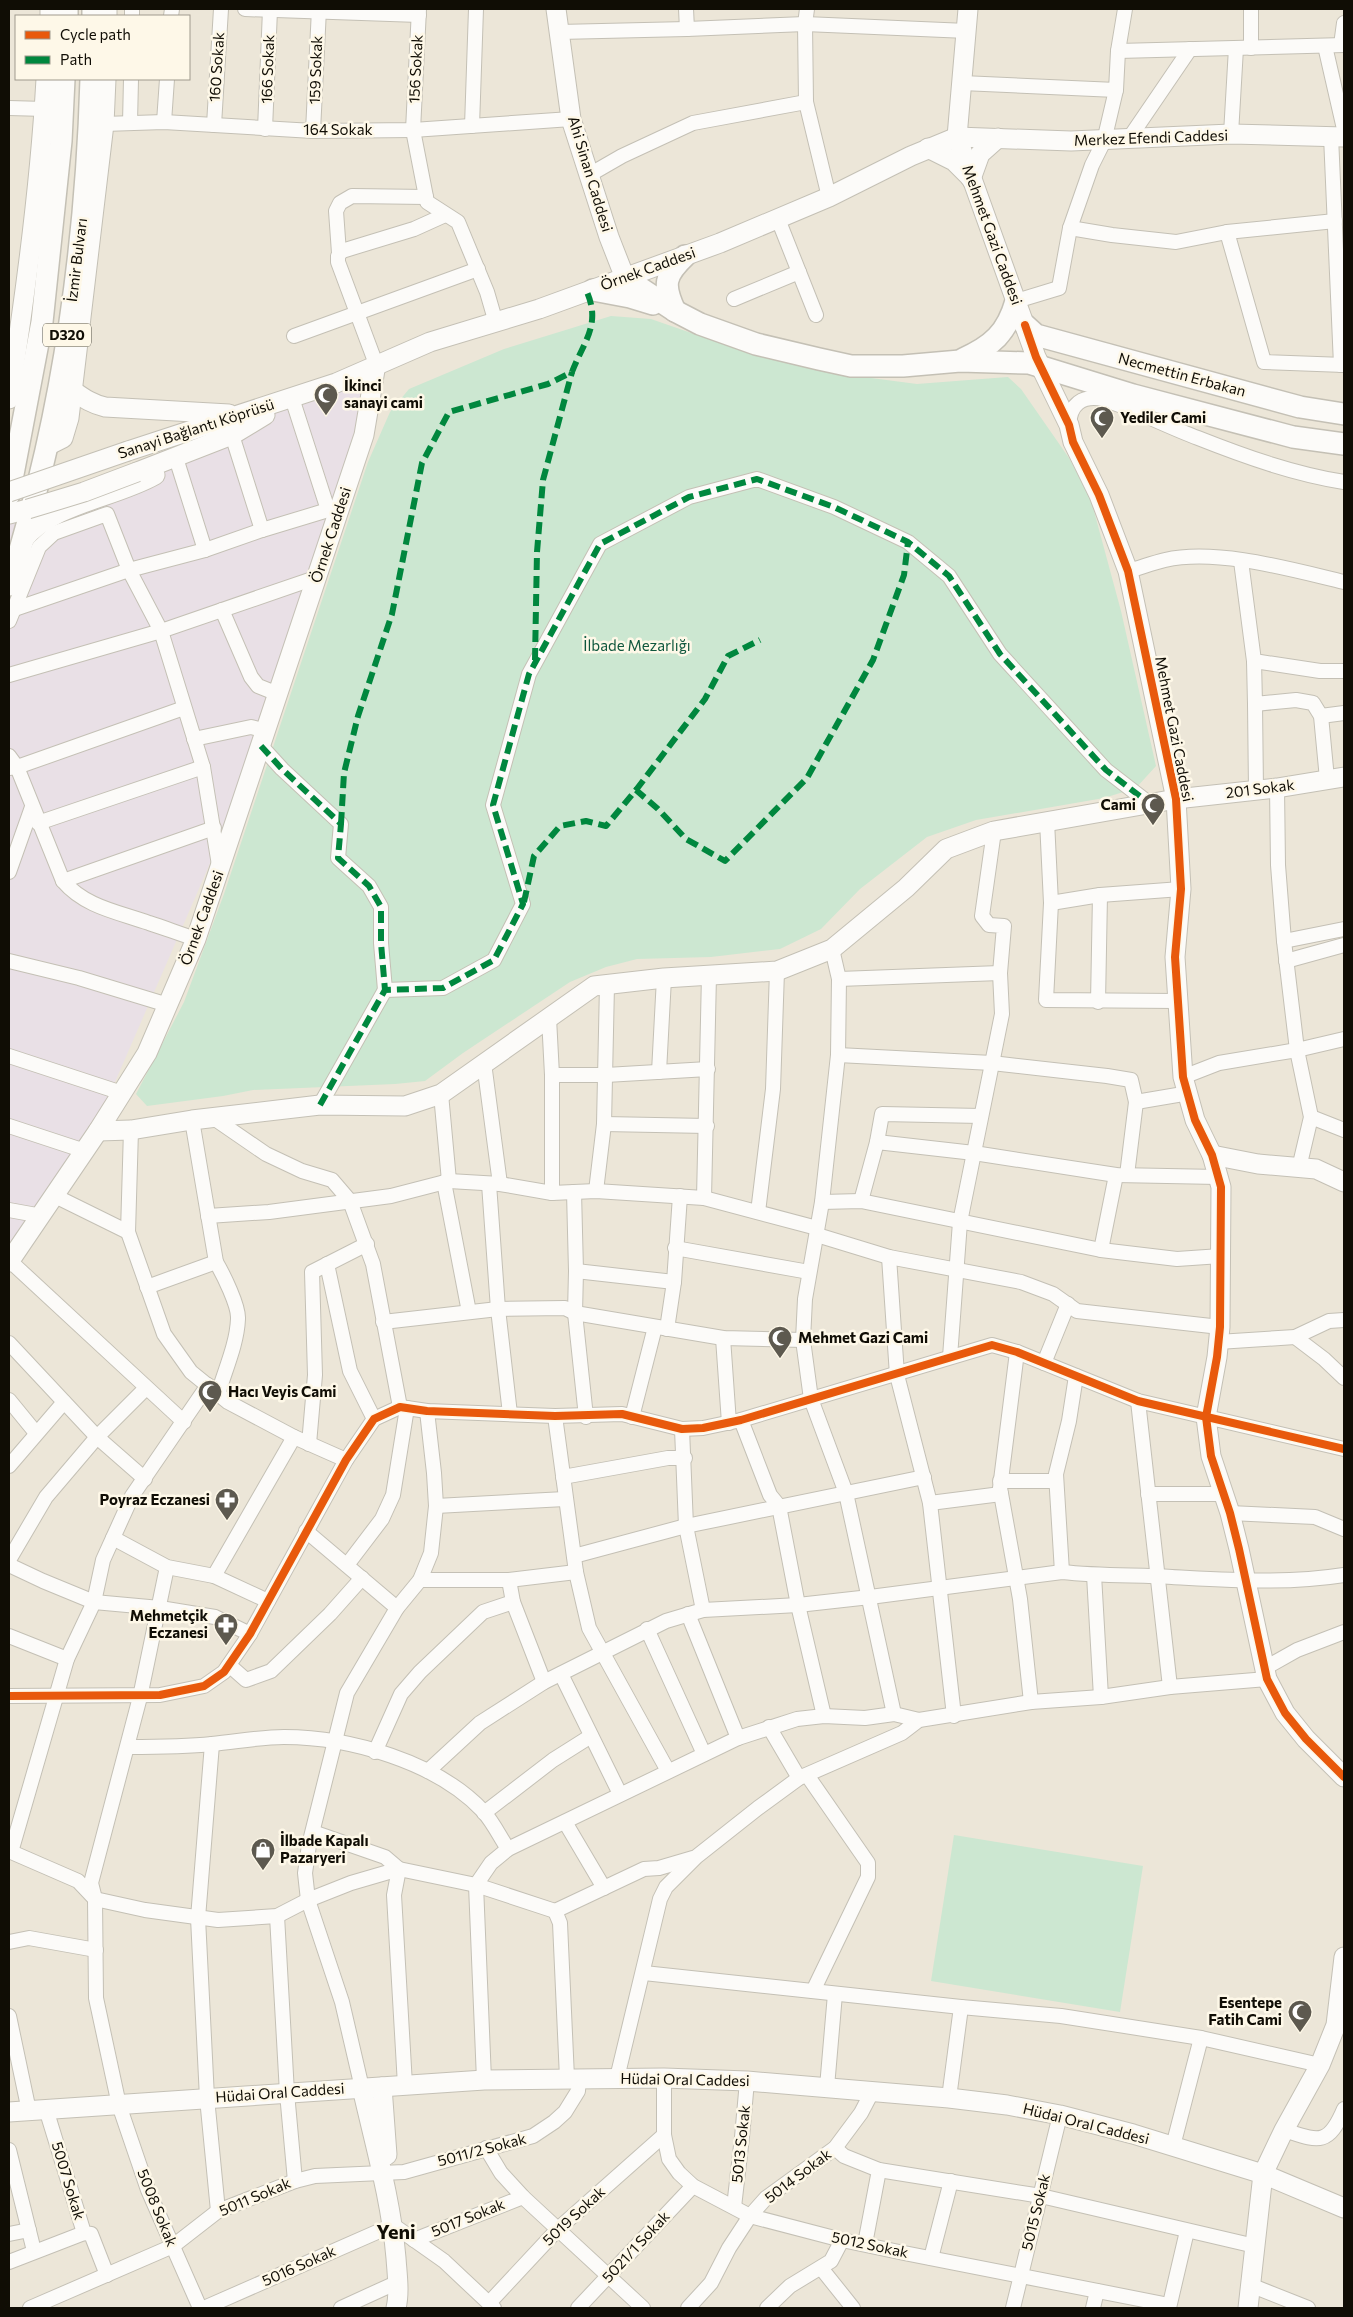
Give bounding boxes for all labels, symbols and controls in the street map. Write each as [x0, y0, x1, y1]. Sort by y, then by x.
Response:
legend [15, 15, 190, 80]
text: Cycle path [60, 25, 131, 43]
street label: 160 Sokak [205, 31, 227, 102]
street label: 166 Sokak [257, 34, 277, 104]
street label: 156 Sokak [404, 34, 426, 104]
street label: 159 Sokak [305, 35, 325, 105]
text: Path [60, 50, 92, 68]
street label: Ahi Sinan Caddesi [565, 114, 617, 234]
street label: 164 Sokak [303, 120, 373, 138]
street label: Merkez Efendi Caddesi [1073, 125, 1228, 149]
street label: Mehmet Gazi Caddesi [959, 162, 1027, 307]
street label: İzmir Bulvarı [62, 217, 90, 303]
street label: Örnek Caddesi [598, 243, 698, 294]
road number: D320 [43, 324, 91, 346]
street label: Necmettin Erbakan [1116, 348, 1248, 400]
place label: İkinci sanayi cami [344, 376, 423, 411]
mosque icon: İkinci sanayi cami [313, 382, 339, 416]
street label: Sanayi Bağlantı Köprüsü [115, 394, 276, 462]
mosque icon: Yediler Cami [1089, 405, 1115, 439]
place label: Yediler Cami [1120, 408, 1206, 426]
street label: Örnek Caddesi [306, 484, 354, 585]
park label: İlbade Mezarlığı [583, 636, 691, 654]
street label: Mehmet Gazi Caddesi [1152, 655, 1198, 803]
street label: 201 Sokak [1224, 775, 1295, 801]
mosque icon: Cami [1140, 792, 1166, 826]
place label: Cami [1101, 795, 1136, 813]
street label: Örnek Caddesi [176, 868, 227, 968]
mosque icon: Mehmet Gazi Cami [767, 1325, 793, 1359]
place label: Mehmet Gazi Cami [798, 1328, 928, 1346]
mosque icon: Hacı Veyis Cami [197, 1379, 223, 1413]
place label: Hacı Veyis Cami [228, 1382, 336, 1400]
pharmacy icon: Poyraz Eczanesi [214, 1487, 240, 1521]
place label: Poyraz Eczanesi [99, 1490, 210, 1508]
place label: Mehmetçik Eczanesi [130, 1606, 208, 1641]
pharmacy icon: Mehmetçik Eczanesi [213, 1612, 239, 1646]
place label: İlbade Kapalı Pazaryeri [280, 1831, 369, 1866]
shop icon: İlbade Kapalı Pazaryeri [250, 1837, 276, 1871]
place label: Esentepe Fatih Cami [1208, 1993, 1282, 2028]
mosque icon: Esentepe Fatih Cami [1287, 1999, 1313, 2033]
street label: Hüdai Oral Caddesi [620, 2069, 750, 2089]
street label: Hüdai Oral Caddesi [215, 2079, 345, 2105]
street label: Hüdai Oral Caddesi [1021, 2099, 1151, 2147]
street label: 5013 Sokak [727, 2104, 753, 2184]
street label: 5011/2 Sokak [435, 2129, 528, 2169]
street label: 5007 Sokak [49, 2139, 89, 2222]
street label: 5014 Sokak [761, 2144, 834, 2206]
street label: 5008 Sokak [134, 2166, 182, 2249]
street label: 5015 Sokak [1017, 2172, 1053, 2252]
street label: 5011 Sokak [216, 2173, 293, 2219]
street label: 5019 Sokak [538, 2182, 608, 2249]
street label: 5017 Sokak [428, 2194, 507, 2240]
street label: 5021/1 Sokak [598, 2207, 673, 2286]
district label: Yeni [376, 2219, 416, 2243]
street label: 5012 Sokak [830, 2227, 910, 2261]
street label: 5016 Sokak [259, 2241, 338, 2289]

